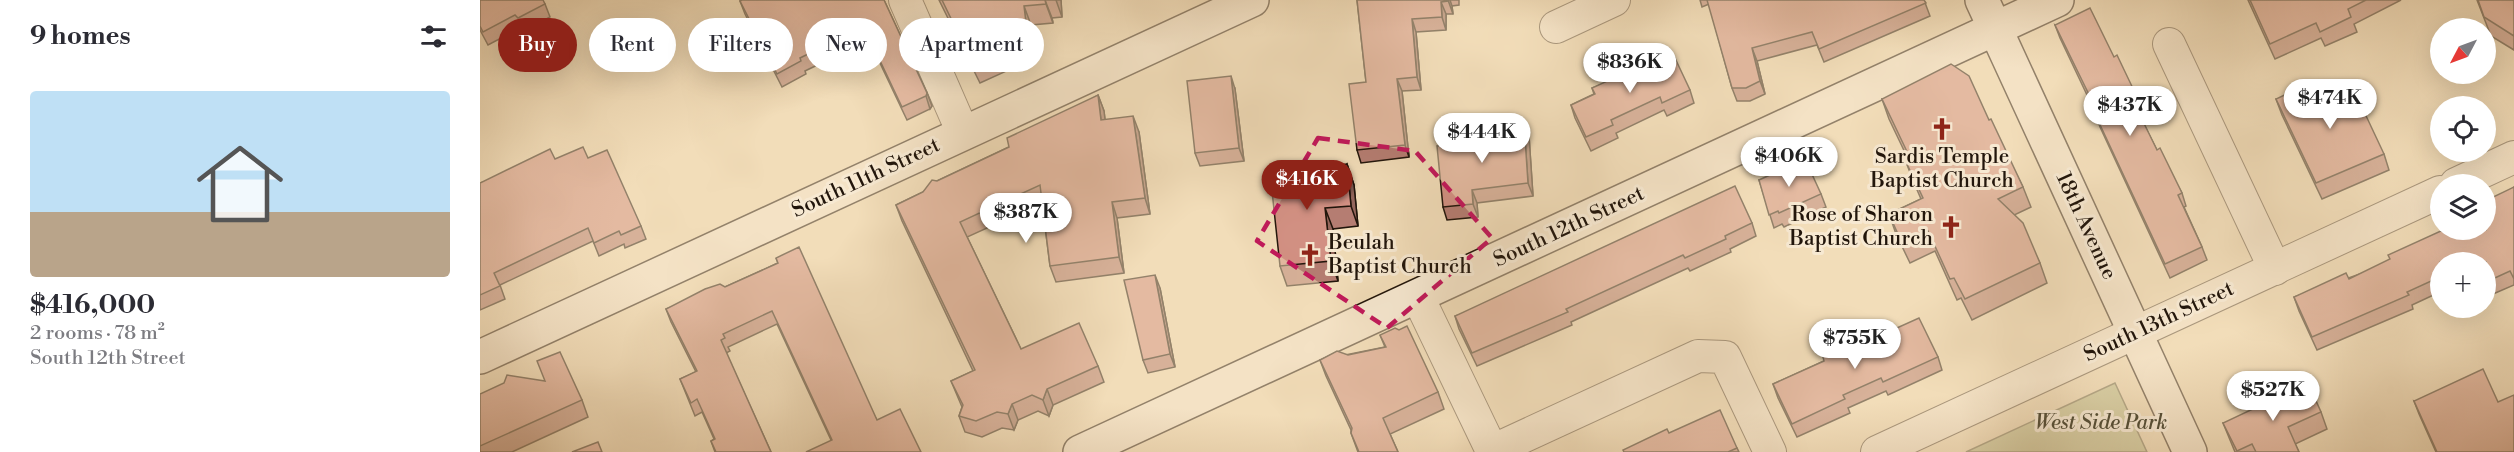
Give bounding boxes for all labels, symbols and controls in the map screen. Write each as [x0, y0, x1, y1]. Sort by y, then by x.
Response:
chip: Buy [498, 18, 577, 72]
chip: Rent [589, 18, 676, 72]
chip: Filters [688, 18, 793, 72]
chip: New [805, 18, 887, 72]
chip: Apartment [899, 18, 1044, 72]
north arrow [2430, 18, 2496, 84]
map controls [2430, 18, 2496, 318]
text: 9 homes [30, 20, 131, 52]
icon: filters [417, 20, 450, 53]
pin: $836K [1588, 43, 1672, 94]
text: $836K [1597, 50, 1663, 75]
pin: $474K [2288, 79, 2372, 130]
pin: $437K [2088, 86, 2172, 137]
text: $474K [2298, 86, 2362, 111]
text: $437K [2098, 93, 2162, 118]
button: locate [2430, 96, 2496, 162]
pin: $444K [1440, 113, 1524, 164]
church icon: Sardis Temple Baptist Church [1929, 116, 1955, 142]
text: $444K [1448, 120, 1516, 145]
icon: home [186, 130, 294, 238]
street label: South 11th Street [788, 132, 945, 224]
pin: $406K [1747, 137, 1831, 188]
text: $406K [1755, 144, 1823, 169]
place label: Sardis Temple Baptist Church [1869, 144, 2014, 194]
pin: $416K [1265, 160, 1349, 211]
text: $416K [1276, 167, 1338, 192]
street label: 18th Avenue [2050, 168, 2122, 284]
button: layers [2430, 174, 2496, 240]
street label: South 12th Street [1489, 180, 1649, 273]
pin: $387K [984, 193, 1068, 244]
text: $387K [994, 200, 1058, 225]
place label: Rose of Sharon Baptist Church [1788, 202, 1933, 252]
church icon: Rose of Sharon Baptist Church [1938, 214, 1964, 240]
place label: Beulah Baptist Church [1327, 230, 1472, 280]
church icon: Beulah Baptist Church [1297, 242, 1323, 268]
button: + [2430, 252, 2496, 318]
street label: South 13th Street [2080, 276, 2239, 368]
text: $416,000 [30, 289, 155, 321]
pin: $755K [1813, 319, 1897, 370]
text: 2 rooms · 78 m² [30, 321, 165, 346]
text: $755K [1823, 326, 1887, 351]
text: South 12th Street [30, 346, 186, 371]
pin: $527K [2231, 371, 2315, 422]
text: $527K [2241, 378, 2305, 403]
park label: West Side Park [2035, 410, 2167, 436]

